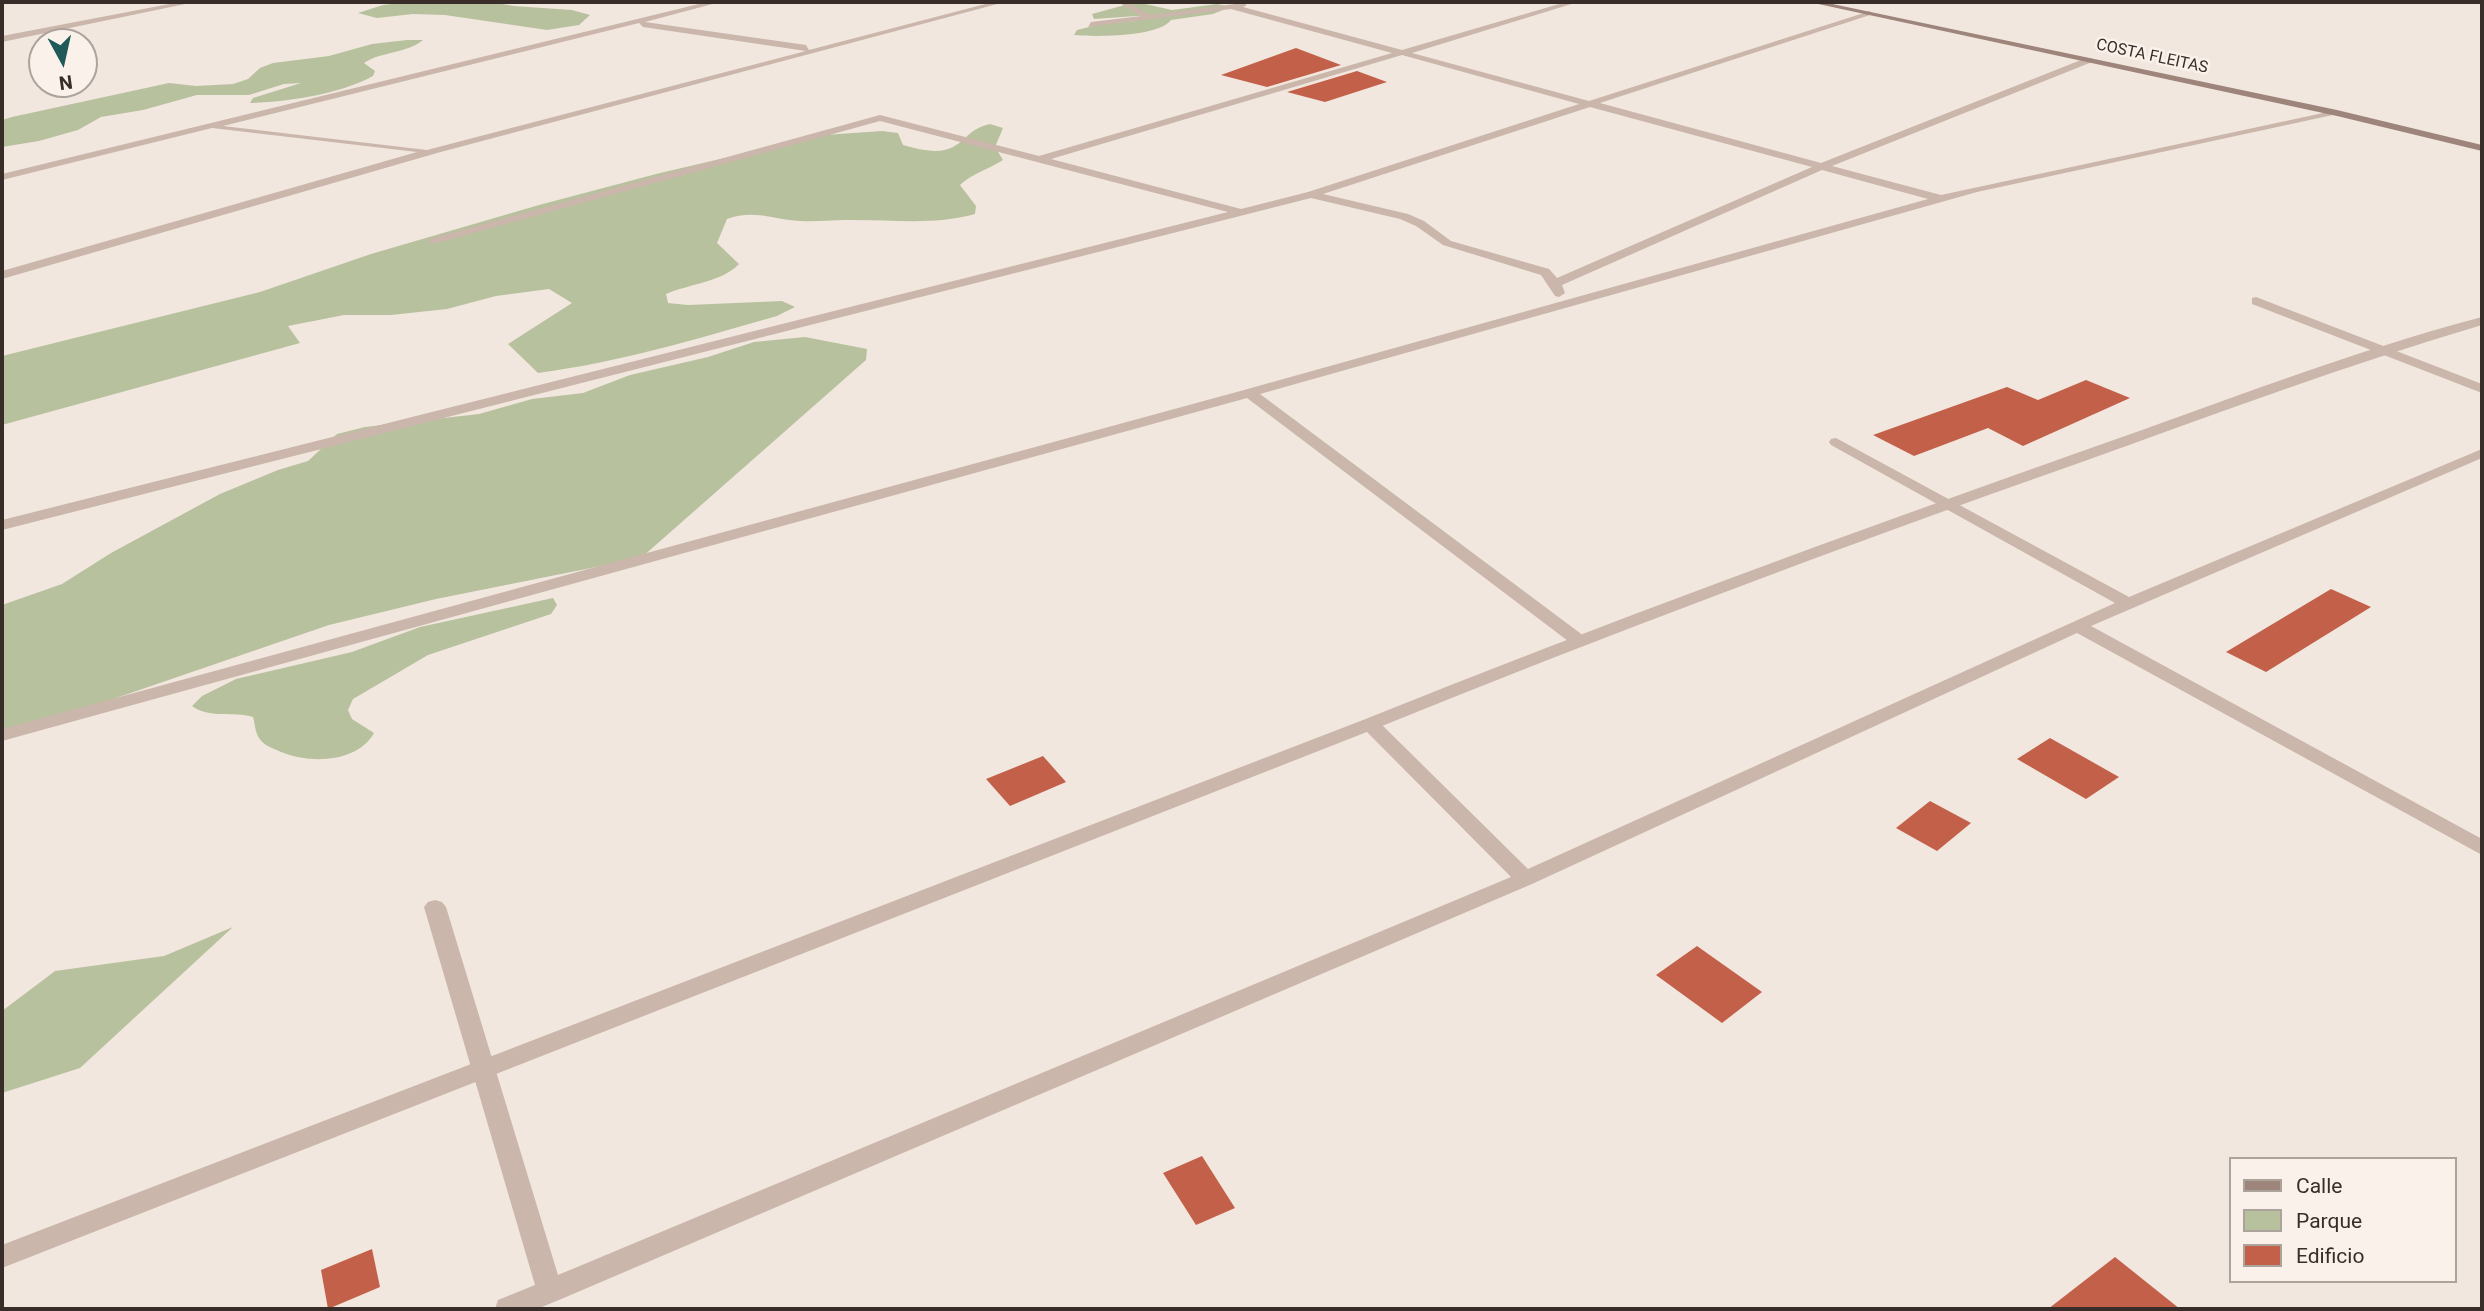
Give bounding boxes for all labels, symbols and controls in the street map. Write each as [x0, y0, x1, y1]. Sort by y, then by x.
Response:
north arrow [28, 28, 98, 98]
street label: COSTA FLEITAS [2094, 36, 2210, 78]
text: N [57, 70, 74, 95]
legend [2228, 1157, 2456, 1283]
text: Calle [2296, 1174, 2342, 1198]
text: Parque [2296, 1209, 2362, 1233]
text: Edificio [2296, 1244, 2364, 1268]

